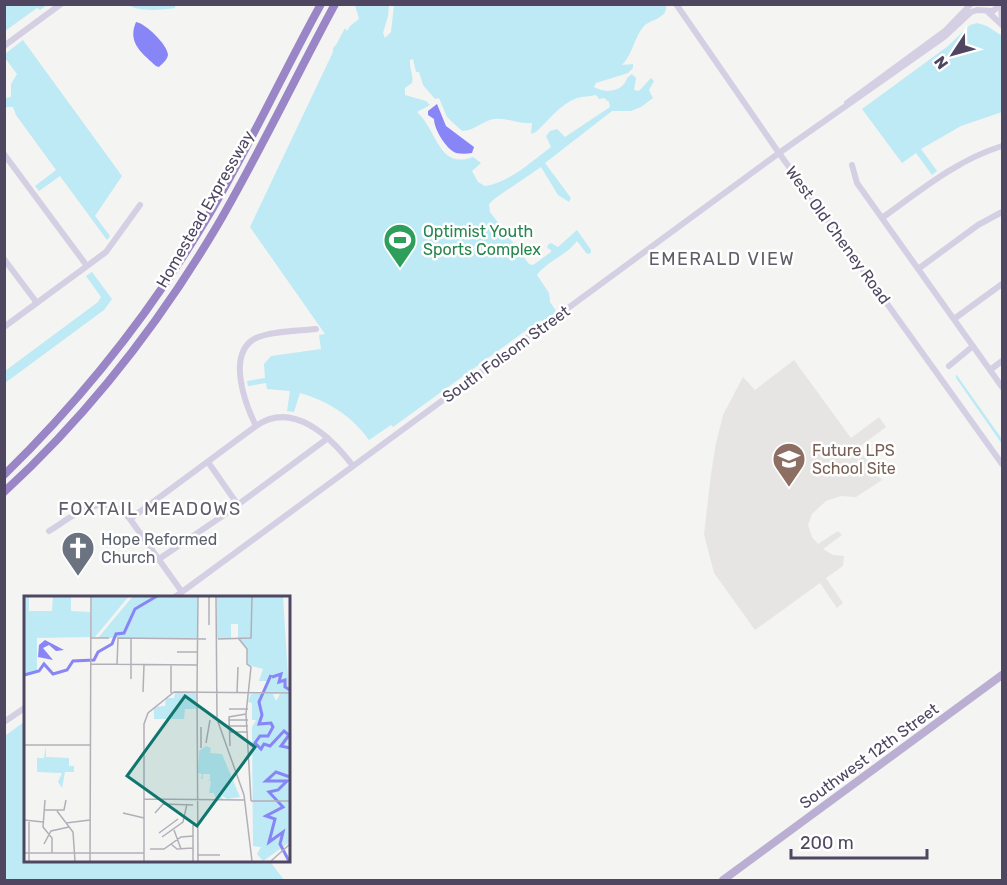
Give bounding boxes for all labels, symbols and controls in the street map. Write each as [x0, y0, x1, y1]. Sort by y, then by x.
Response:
north arrow [923, 24, 983, 84]
text: N [930, 52, 952, 73]
street label: Homestead Expressway [152, 127, 258, 291]
street label: West Old Cheney Road [782, 162, 894, 308]
sports icon: Optimist Youth Sports Complex [382, 222, 418, 269]
place label: Optimist Youth Sports Complex [423, 222, 541, 259]
district label: EMERALD VIEW [649, 248, 795, 270]
street label: South Folsom Street [439, 301, 573, 407]
school or university icon: Future LPS School Site [771, 441, 807, 488]
place label: Future LPS School Site [812, 441, 896, 478]
district label: FOXTAIL MEADOWS [58, 498, 242, 520]
church icon: Hope Reformed Church [60, 530, 96, 577]
place label: Hope Reformed Church [101, 530, 217, 567]
inset map [24, 596, 290, 861]
street label: Southwest 12th Street [796, 699, 942, 813]
scale bar [791, 822, 928, 860]
text: 200 m [800, 832, 854, 854]

